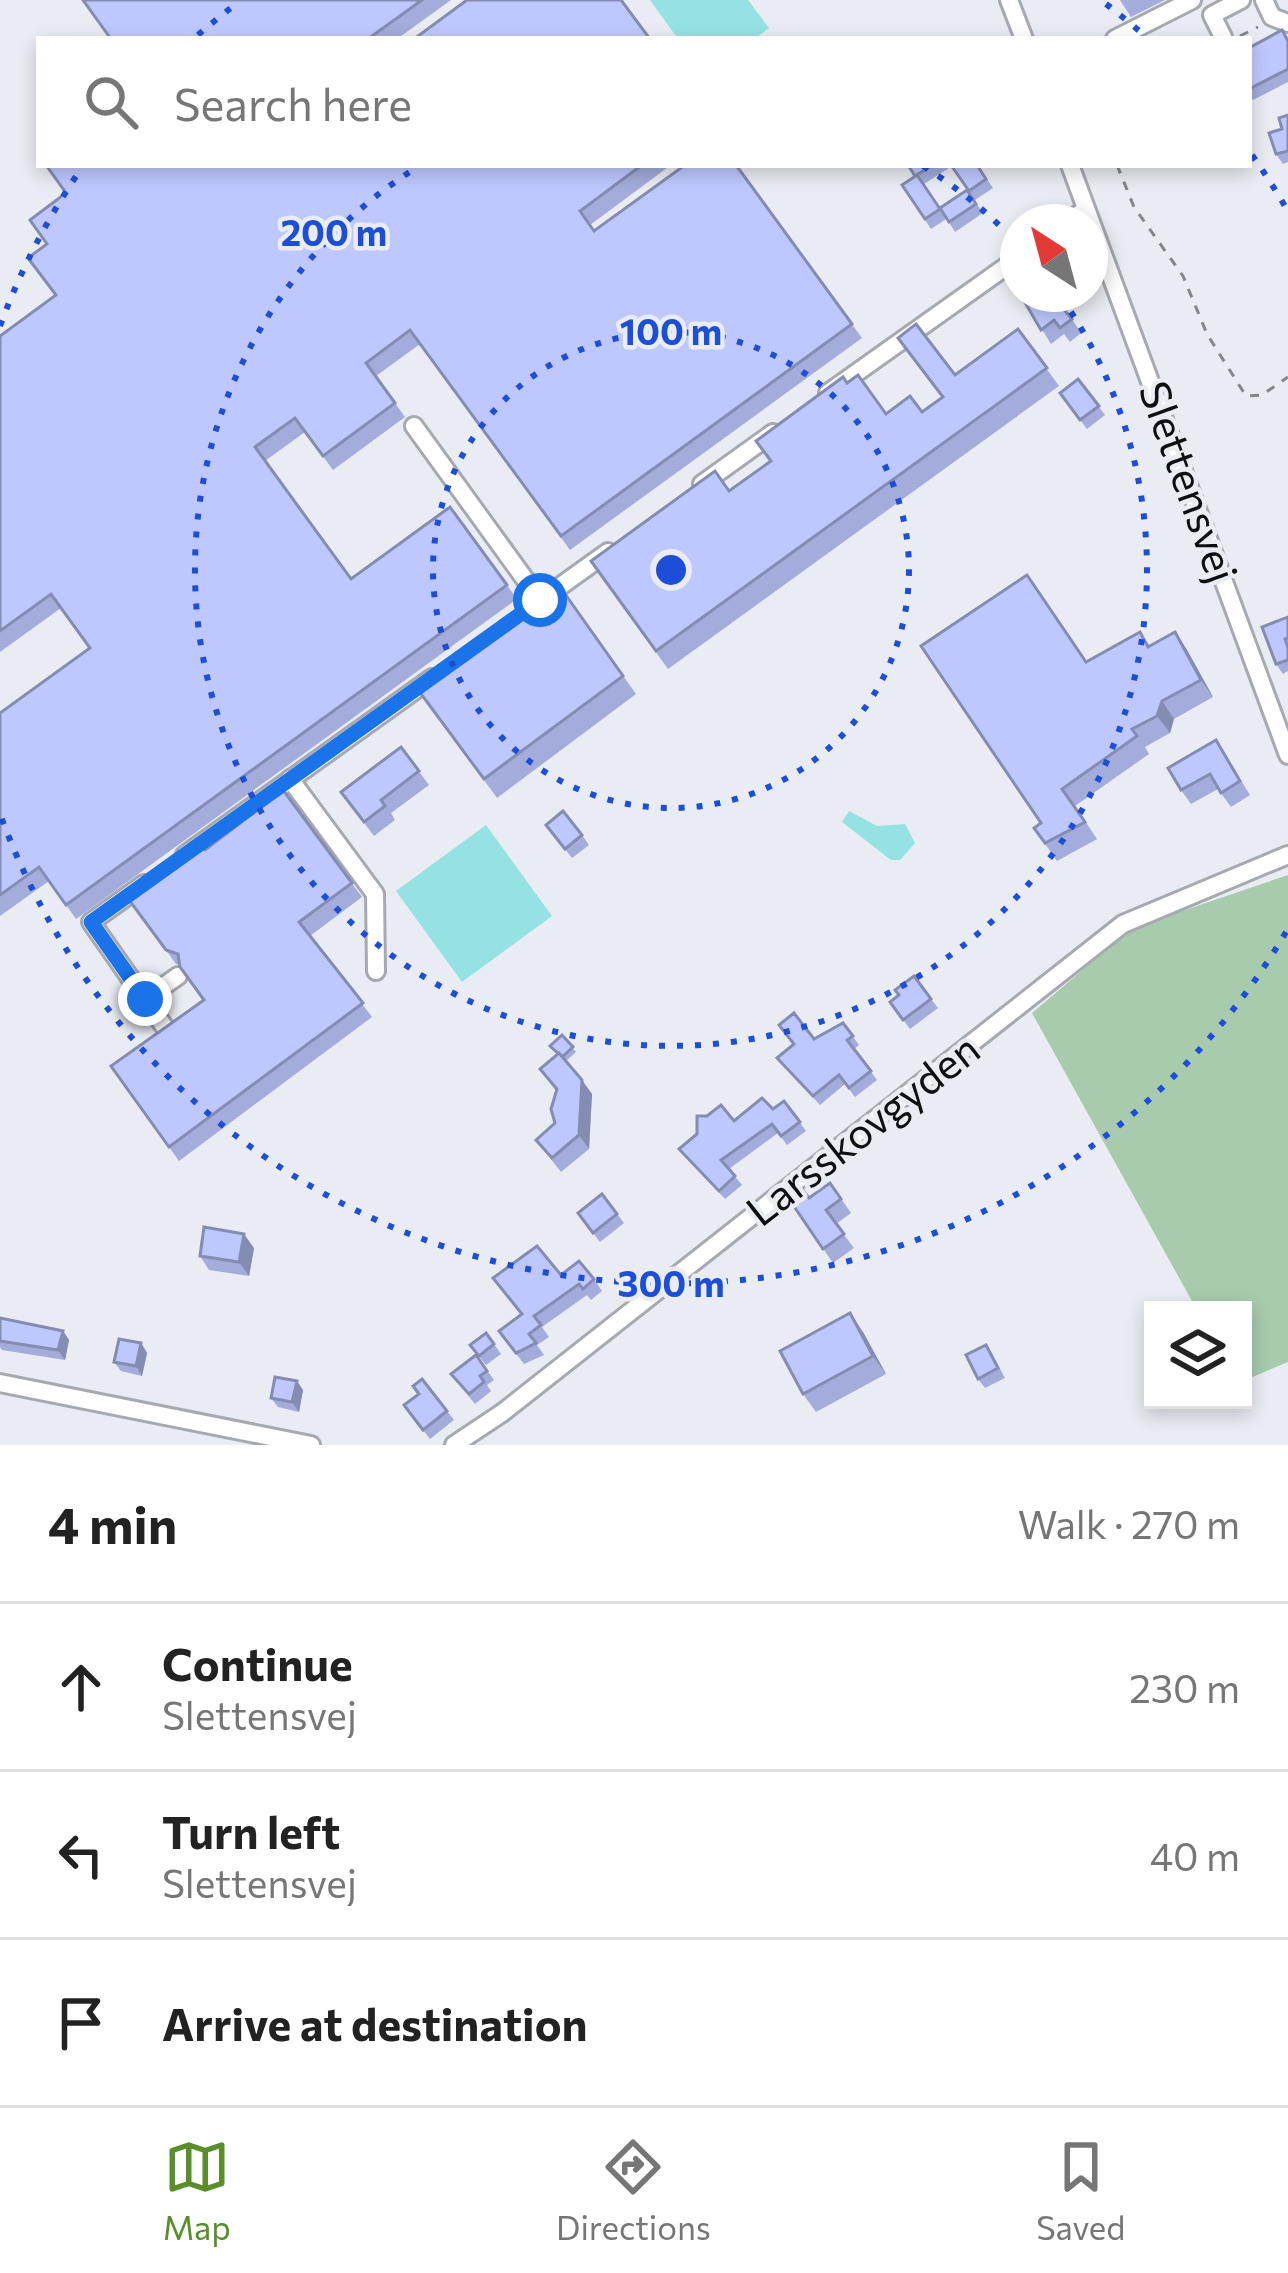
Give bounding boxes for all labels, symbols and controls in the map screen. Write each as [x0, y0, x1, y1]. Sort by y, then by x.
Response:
search box [36, 36, 1252, 168]
icon: search [78, 69, 144, 135]
text: Search here [174, 75, 412, 130]
north arrow [1000, 204, 1108, 312]
text: 200 m [281, 209, 387, 253]
text: 100 m [620, 308, 722, 352]
street label: Slettensvej [1130, 374, 1250, 589]
centre of rings [650, 549, 692, 591]
route start [513, 573, 567, 627]
route end [118, 972, 172, 1026]
street label: Larsskovgyden [735, 1021, 989, 1236]
text: 300 m [617, 1260, 725, 1304]
map controls [1144, 1301, 1252, 1409]
button: layers [1144, 1301, 1252, 1409]
text: 4 min [48, 1492, 177, 1555]
text: Walk · 270 m [1018, 1499, 1240, 1547]
text: Continue [162, 1635, 353, 1690]
icon: ahead [48, 1654, 114, 1720]
text: 230 m [1129, 1663, 1240, 1711]
text: Slettensvej [162, 1690, 357, 1738]
text: Turn left [162, 1803, 340, 1858]
icon: left [48, 1822, 114, 1888]
text: 40 m [1150, 1831, 1240, 1879]
text: Slettensvej [162, 1858, 357, 1906]
icon: arrive [48, 1990, 114, 2056]
text: Arrive at destination [162, 1995, 588, 2050]
tab: Map [163, 2134, 231, 2247]
tab: Directions [556, 2134, 711, 2247]
tab: Saved [1036, 2134, 1125, 2247]

